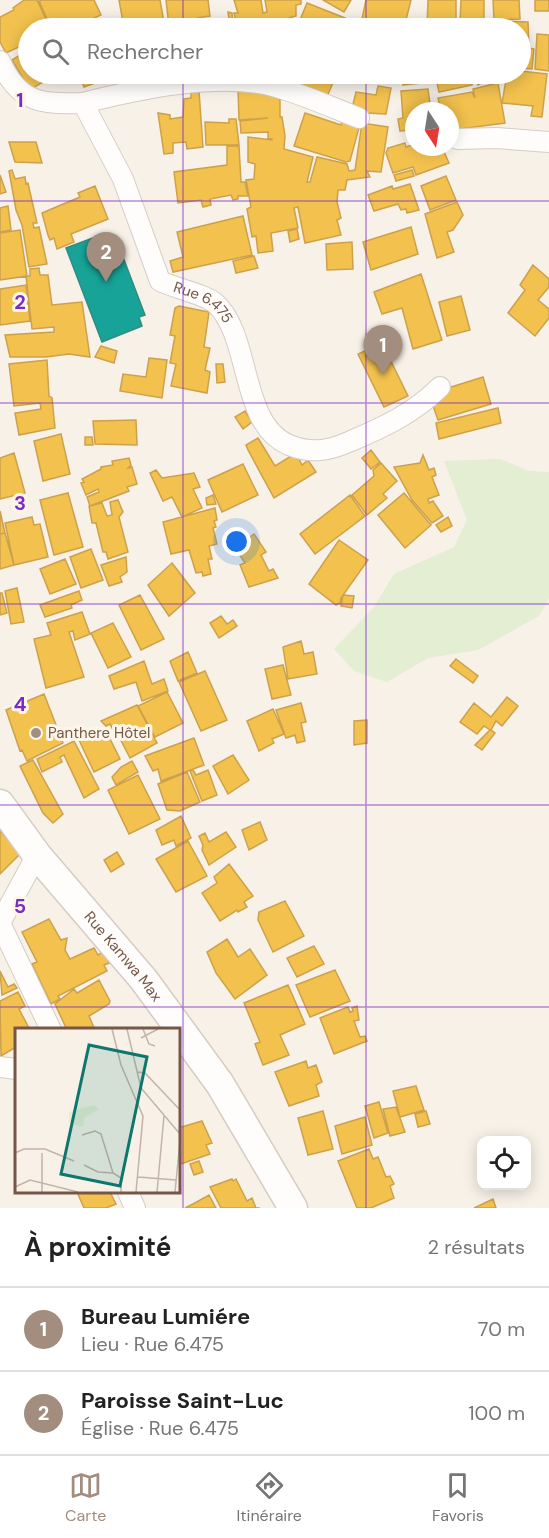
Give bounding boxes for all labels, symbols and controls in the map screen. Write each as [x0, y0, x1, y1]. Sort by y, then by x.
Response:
search box [18, 18, 531, 84]
icon: search [39, 35, 72, 68]
text: Rechercher [87, 37, 203, 66]
text: 1 [16, 87, 24, 113]
north arrow [405, 102, 459, 156]
pin: 2 [86, 232, 126, 282]
street label: Rue 6.475 [171, 277, 238, 327]
text: 2 [14, 289, 26, 315]
pin: 1 [364, 326, 403, 375]
text: 3 [14, 490, 26, 516]
your location [222, 527, 251, 556]
text: 4 [14, 691, 27, 717]
place label: Panthere Hôtel [48, 723, 150, 743]
marker: Panthere Hôtel [29, 726, 43, 740]
text: 5 [14, 893, 26, 919]
street label: Rue Kamwa Max [80, 907, 167, 1006]
inset map [15, 1028, 180, 1193]
map controls [477, 1136, 531, 1190]
button: locate [477, 1136, 531, 1190]
text: À proximité [24, 1230, 171, 1264]
text: 2 résultats [428, 1234, 525, 1260]
text: Bureau Lumiére [81, 1302, 250, 1331]
text: 1 [40, 1316, 47, 1342]
text: 70 m [478, 1316, 525, 1342]
text: Lieu · Rue 6.475 [81, 1331, 224, 1357]
text: Paroisse Saint-Luc [81, 1386, 284, 1415]
text: 2 [38, 1400, 49, 1426]
text: 100 m [468, 1400, 525, 1426]
text: Église · Rue 6.475 [81, 1415, 239, 1441]
tab: Carte [65, 1469, 106, 1526]
tab: Itinéraire [237, 1469, 302, 1526]
tab: Favoris [432, 1469, 484, 1526]

